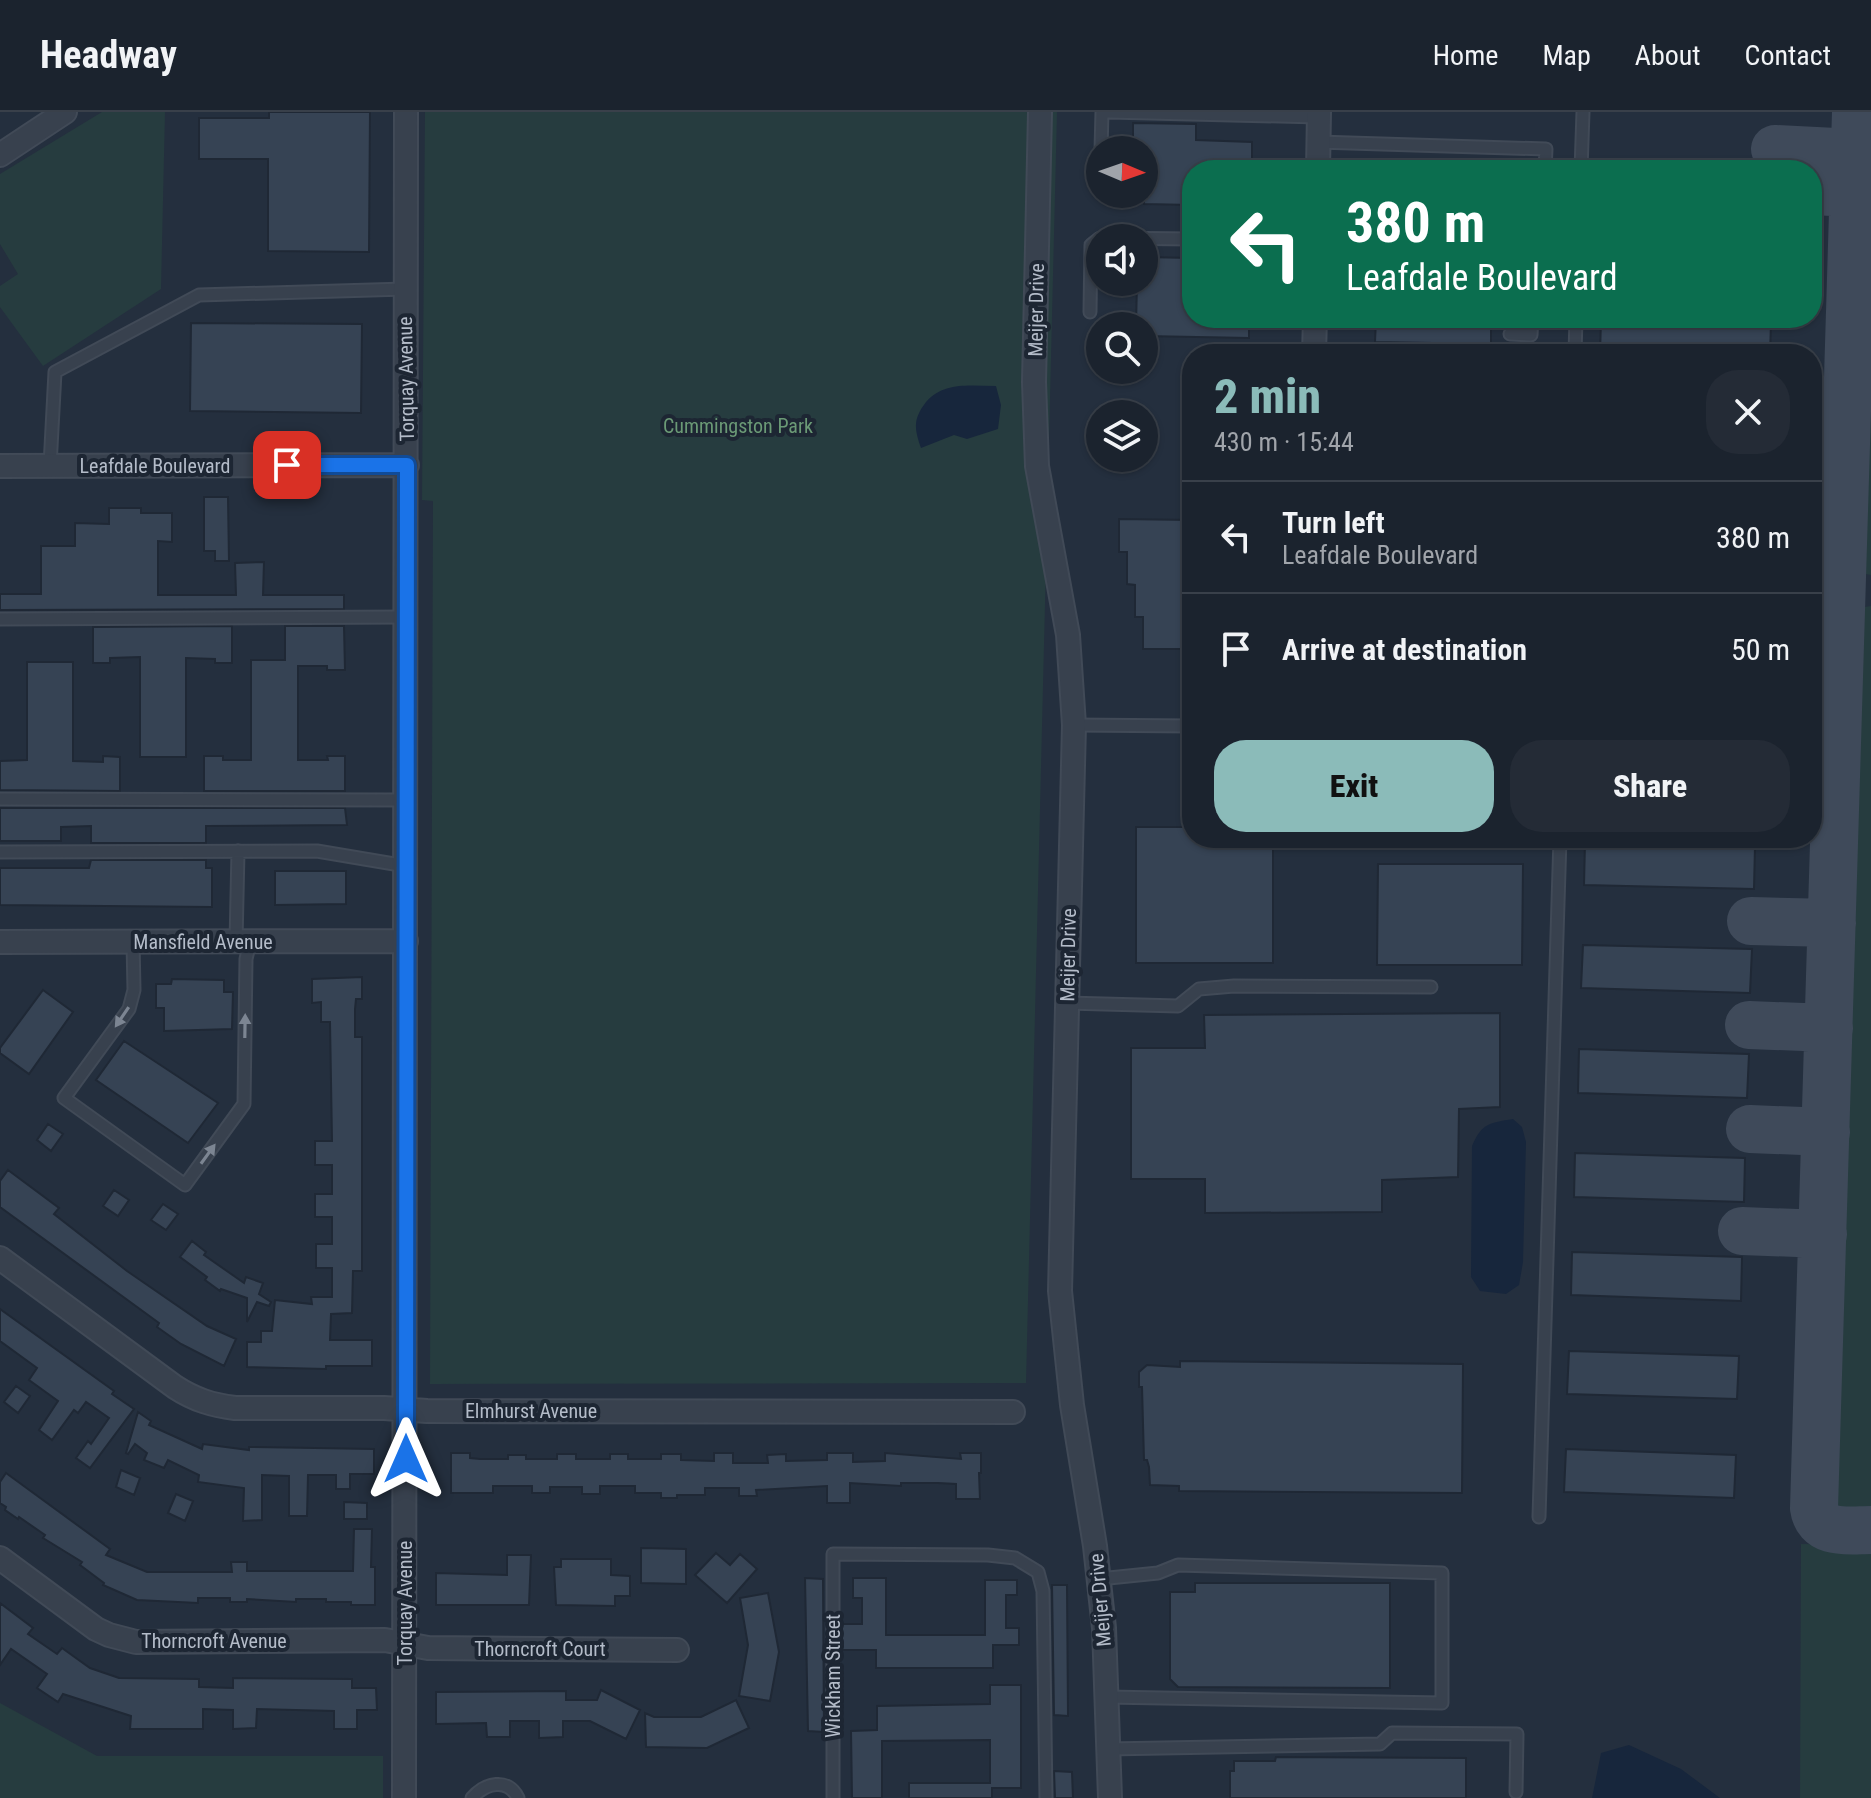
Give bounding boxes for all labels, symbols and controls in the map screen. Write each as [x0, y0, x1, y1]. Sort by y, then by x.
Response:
text: Headway [40, 33, 177, 77]
text: Home [1433, 39, 1498, 72]
text: Map [1542, 39, 1591, 72]
text: About [1635, 39, 1701, 72]
text: Contact [1745, 39, 1831, 72]
north arrow [1086, 136, 1158, 208]
map controls [1086, 136, 1158, 472]
text: 380 m [1346, 190, 1485, 256]
icon: left [1214, 192, 1318, 296]
button: sound [1086, 224, 1158, 296]
text: Leafdale Boulevard [1346, 257, 1618, 299]
street label: Meijer Drive [1023, 263, 1049, 357]
button: search [1086, 312, 1158, 384]
street label: Torquay Avenue [393, 316, 419, 442]
text: 2 min [1214, 368, 1321, 425]
button: close [1706, 370, 1790, 454]
button: layers [1086, 400, 1158, 472]
park label: Cummingston Park [663, 414, 813, 438]
text: 430 m · 15:44 [1214, 427, 1354, 457]
pin [253, 431, 321, 499]
icon: arrive [265, 443, 309, 487]
street label: Leafdale Boulevard [80, 454, 230, 478]
text: Turn left [1282, 505, 1385, 540]
icon: left [1214, 515, 1258, 559]
text: 380 m [1716, 520, 1790, 555]
text: Leafdale Boulevard [1282, 540, 1478, 570]
icon: arrive [1214, 627, 1258, 671]
text: Arrive at destination [1282, 632, 1527, 667]
text: 50 m [1731, 632, 1790, 667]
button: Exit [1214, 740, 1494, 832]
button: Share [1510, 740, 1790, 832]
street label: Meijer Drive [1055, 908, 1081, 1002]
street label: Mansfield Avenue [133, 930, 273, 954]
one-way arrow [115, 1007, 130, 1028]
one-way arrow [239, 1013, 251, 1038]
one-way arrow [199, 1143, 215, 1164]
street label: Elmhurst Avenue [465, 1399, 597, 1423]
position arrow [364, 1417, 448, 1501]
street label: Torquay Avenue [393, 1541, 417, 1666]
street label: Meijer Drive [1084, 1552, 1116, 1648]
street label: Wickham Street [821, 1614, 845, 1738]
street label: Thorncroft Avenue [141, 1629, 287, 1653]
street label: Thorncroft Court [474, 1637, 606, 1661]

